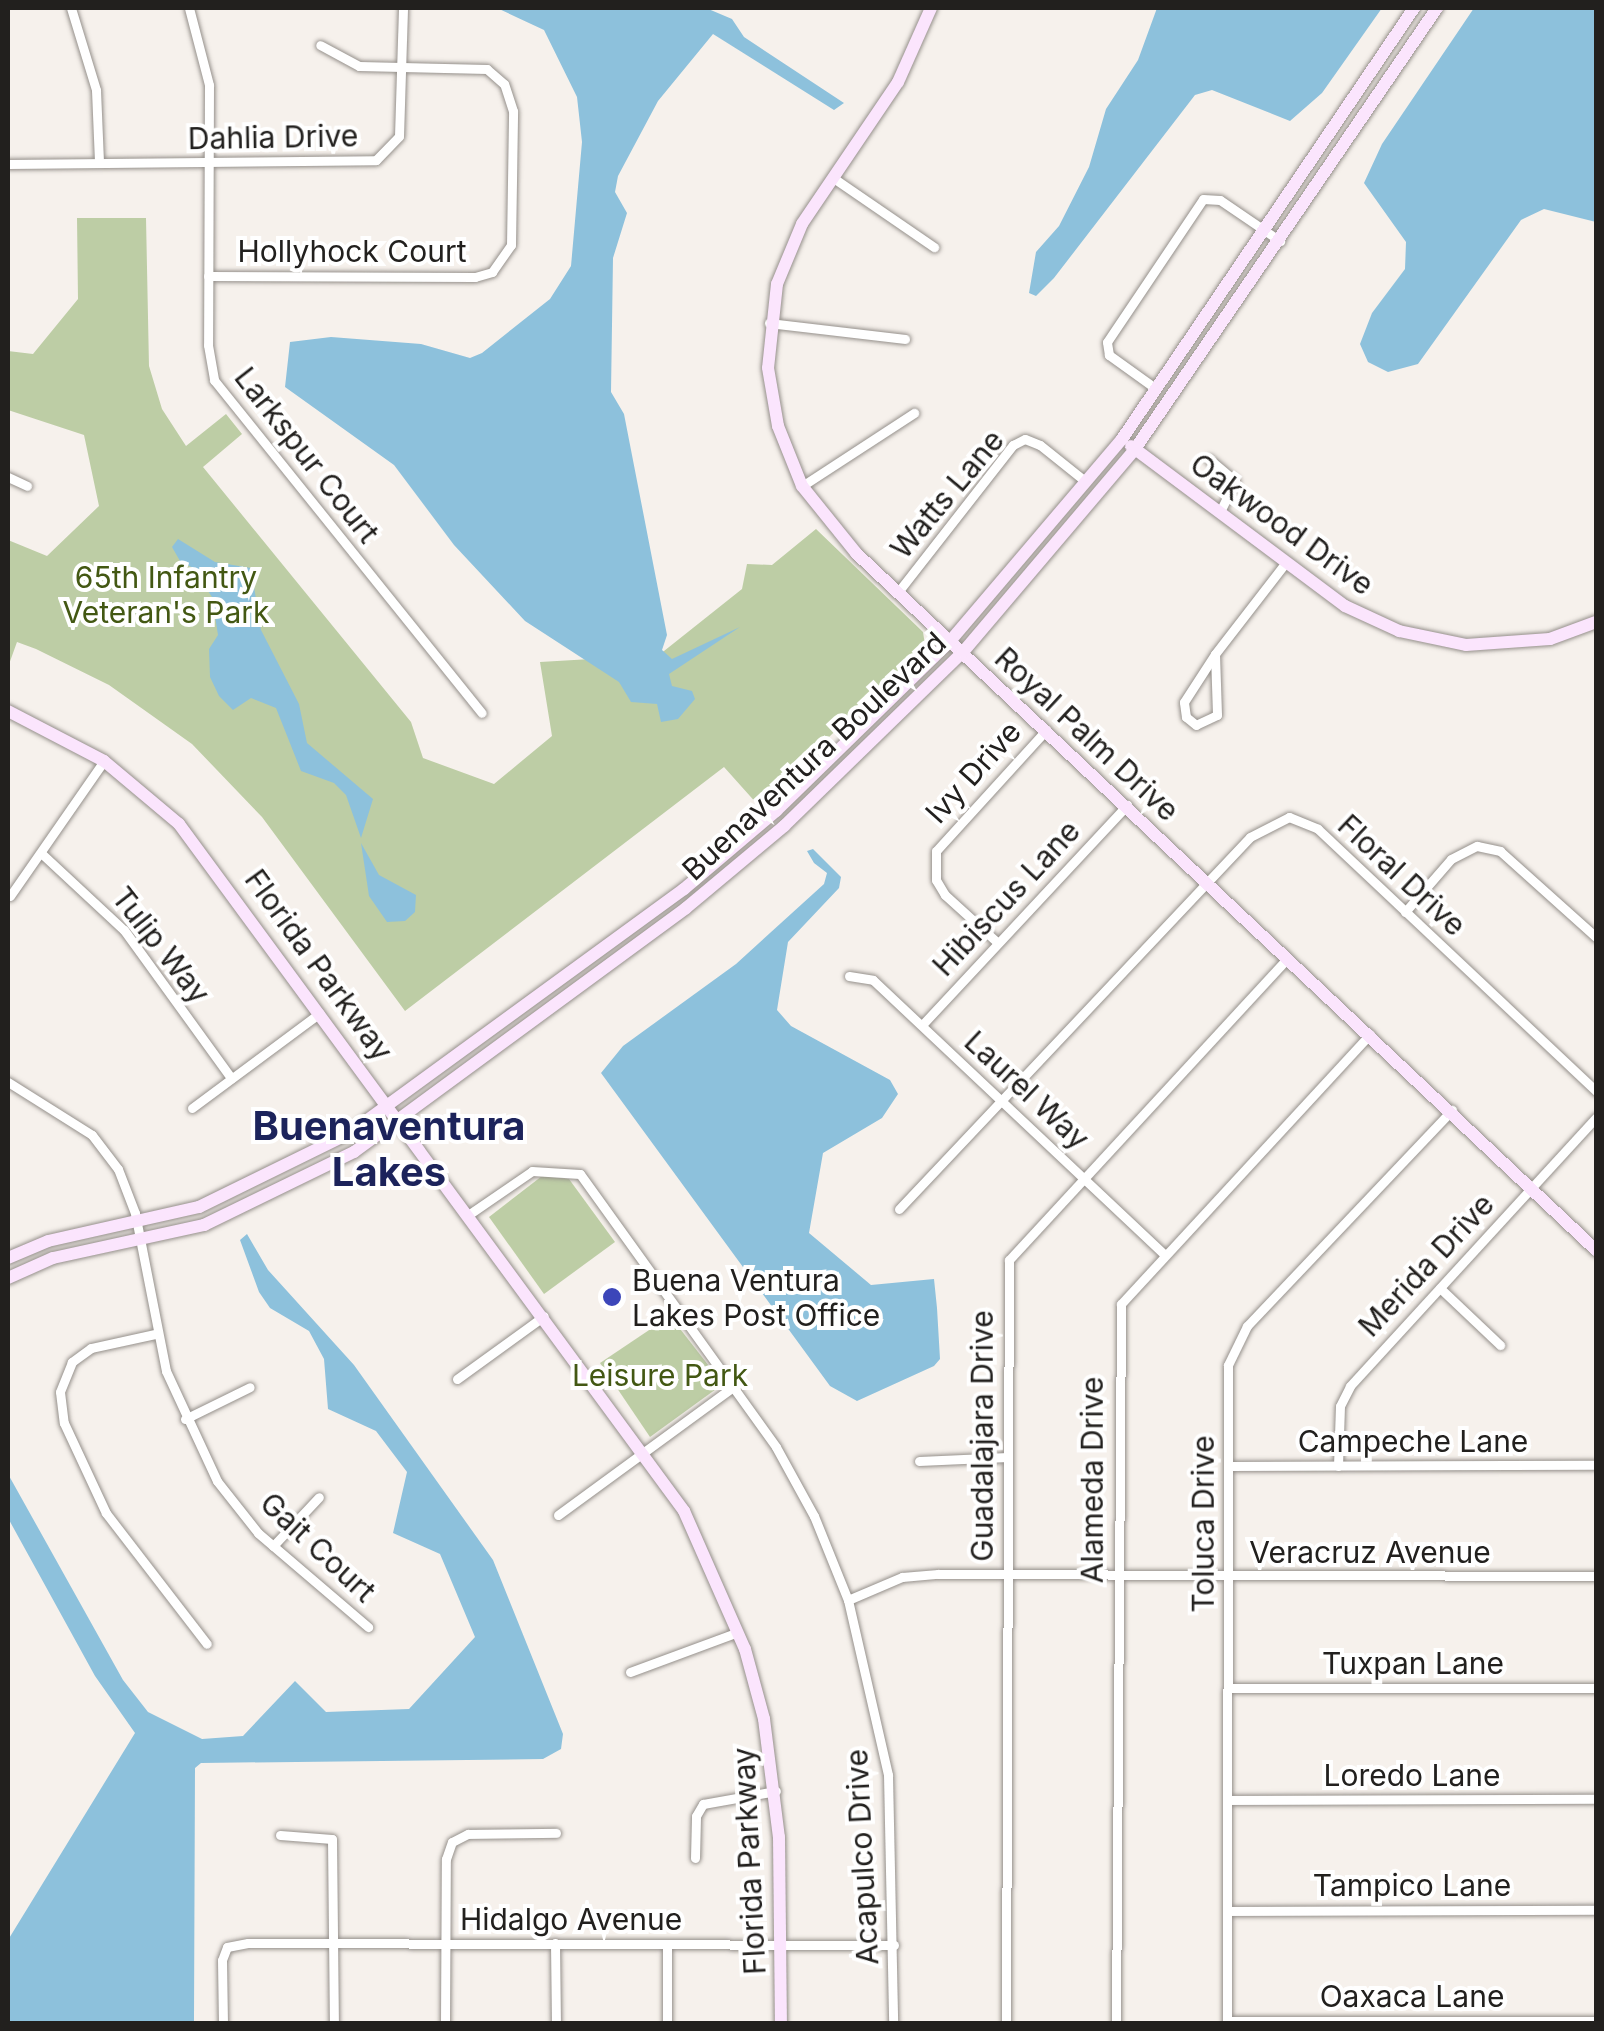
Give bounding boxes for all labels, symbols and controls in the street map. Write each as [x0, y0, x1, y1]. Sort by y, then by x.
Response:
street label: Dahlia Drive [187, 118, 359, 156]
street label: Hollyhock Court [238, 233, 466, 269]
street label: Larkspur Court [227, 360, 387, 550]
street label: Watts Lane [883, 422, 1011, 566]
street label: Oakwood Drive [1183, 446, 1381, 602]
park label: 65th Infantry Veteran's Park [62, 559, 270, 630]
street label: Buenaventura Boulevard [675, 625, 953, 887]
street label: Royal Palm Drive [988, 640, 1186, 828]
street label: Ivy Drive [918, 714, 1028, 830]
street label: Floral Drive [1331, 807, 1473, 943]
street label: Hibiscus Lane [925, 813, 1087, 983]
street label: Florida Parkway [238, 862, 400, 1068]
street label: Tulip Way [104, 880, 218, 1010]
street label: Laurel Way [957, 1023, 1097, 1157]
district label: Buenaventura Lakes [252, 1102, 526, 1196]
street label: Merida Drive [1351, 1186, 1501, 1344]
place label: Buena Ventura Lakes Post Office [632, 1262, 880, 1332]
marker: Buena Ventura Lakes Post Office [601, 1286, 623, 1308]
street label: Guadalajara Drive [964, 1310, 1000, 1562]
park label: Leisure Park [572, 1357, 748, 1393]
street label: Alameda Drive [1074, 1377, 1110, 1583]
street label: Campeche Lane [1298, 1423, 1528, 1459]
street label: Toluca Drive [1185, 1435, 1221, 1613]
street label: Gait Court [253, 1485, 383, 1609]
street label: Veracruz Avenue [1249, 1534, 1491, 1570]
street label: Tuxpan Lane [1322, 1645, 1504, 1681]
street label: Florida Parkway [725, 1746, 773, 1976]
street label: Acapulco Drive [838, 1748, 886, 1966]
street label: Loredo Lane [1323, 1757, 1501, 1793]
street label: Tampico Lane [1313, 1867, 1511, 1903]
street label: Hidalgo Avenue [460, 1901, 682, 1937]
street label: Oaxaca Lane [1320, 1978, 1504, 2014]

